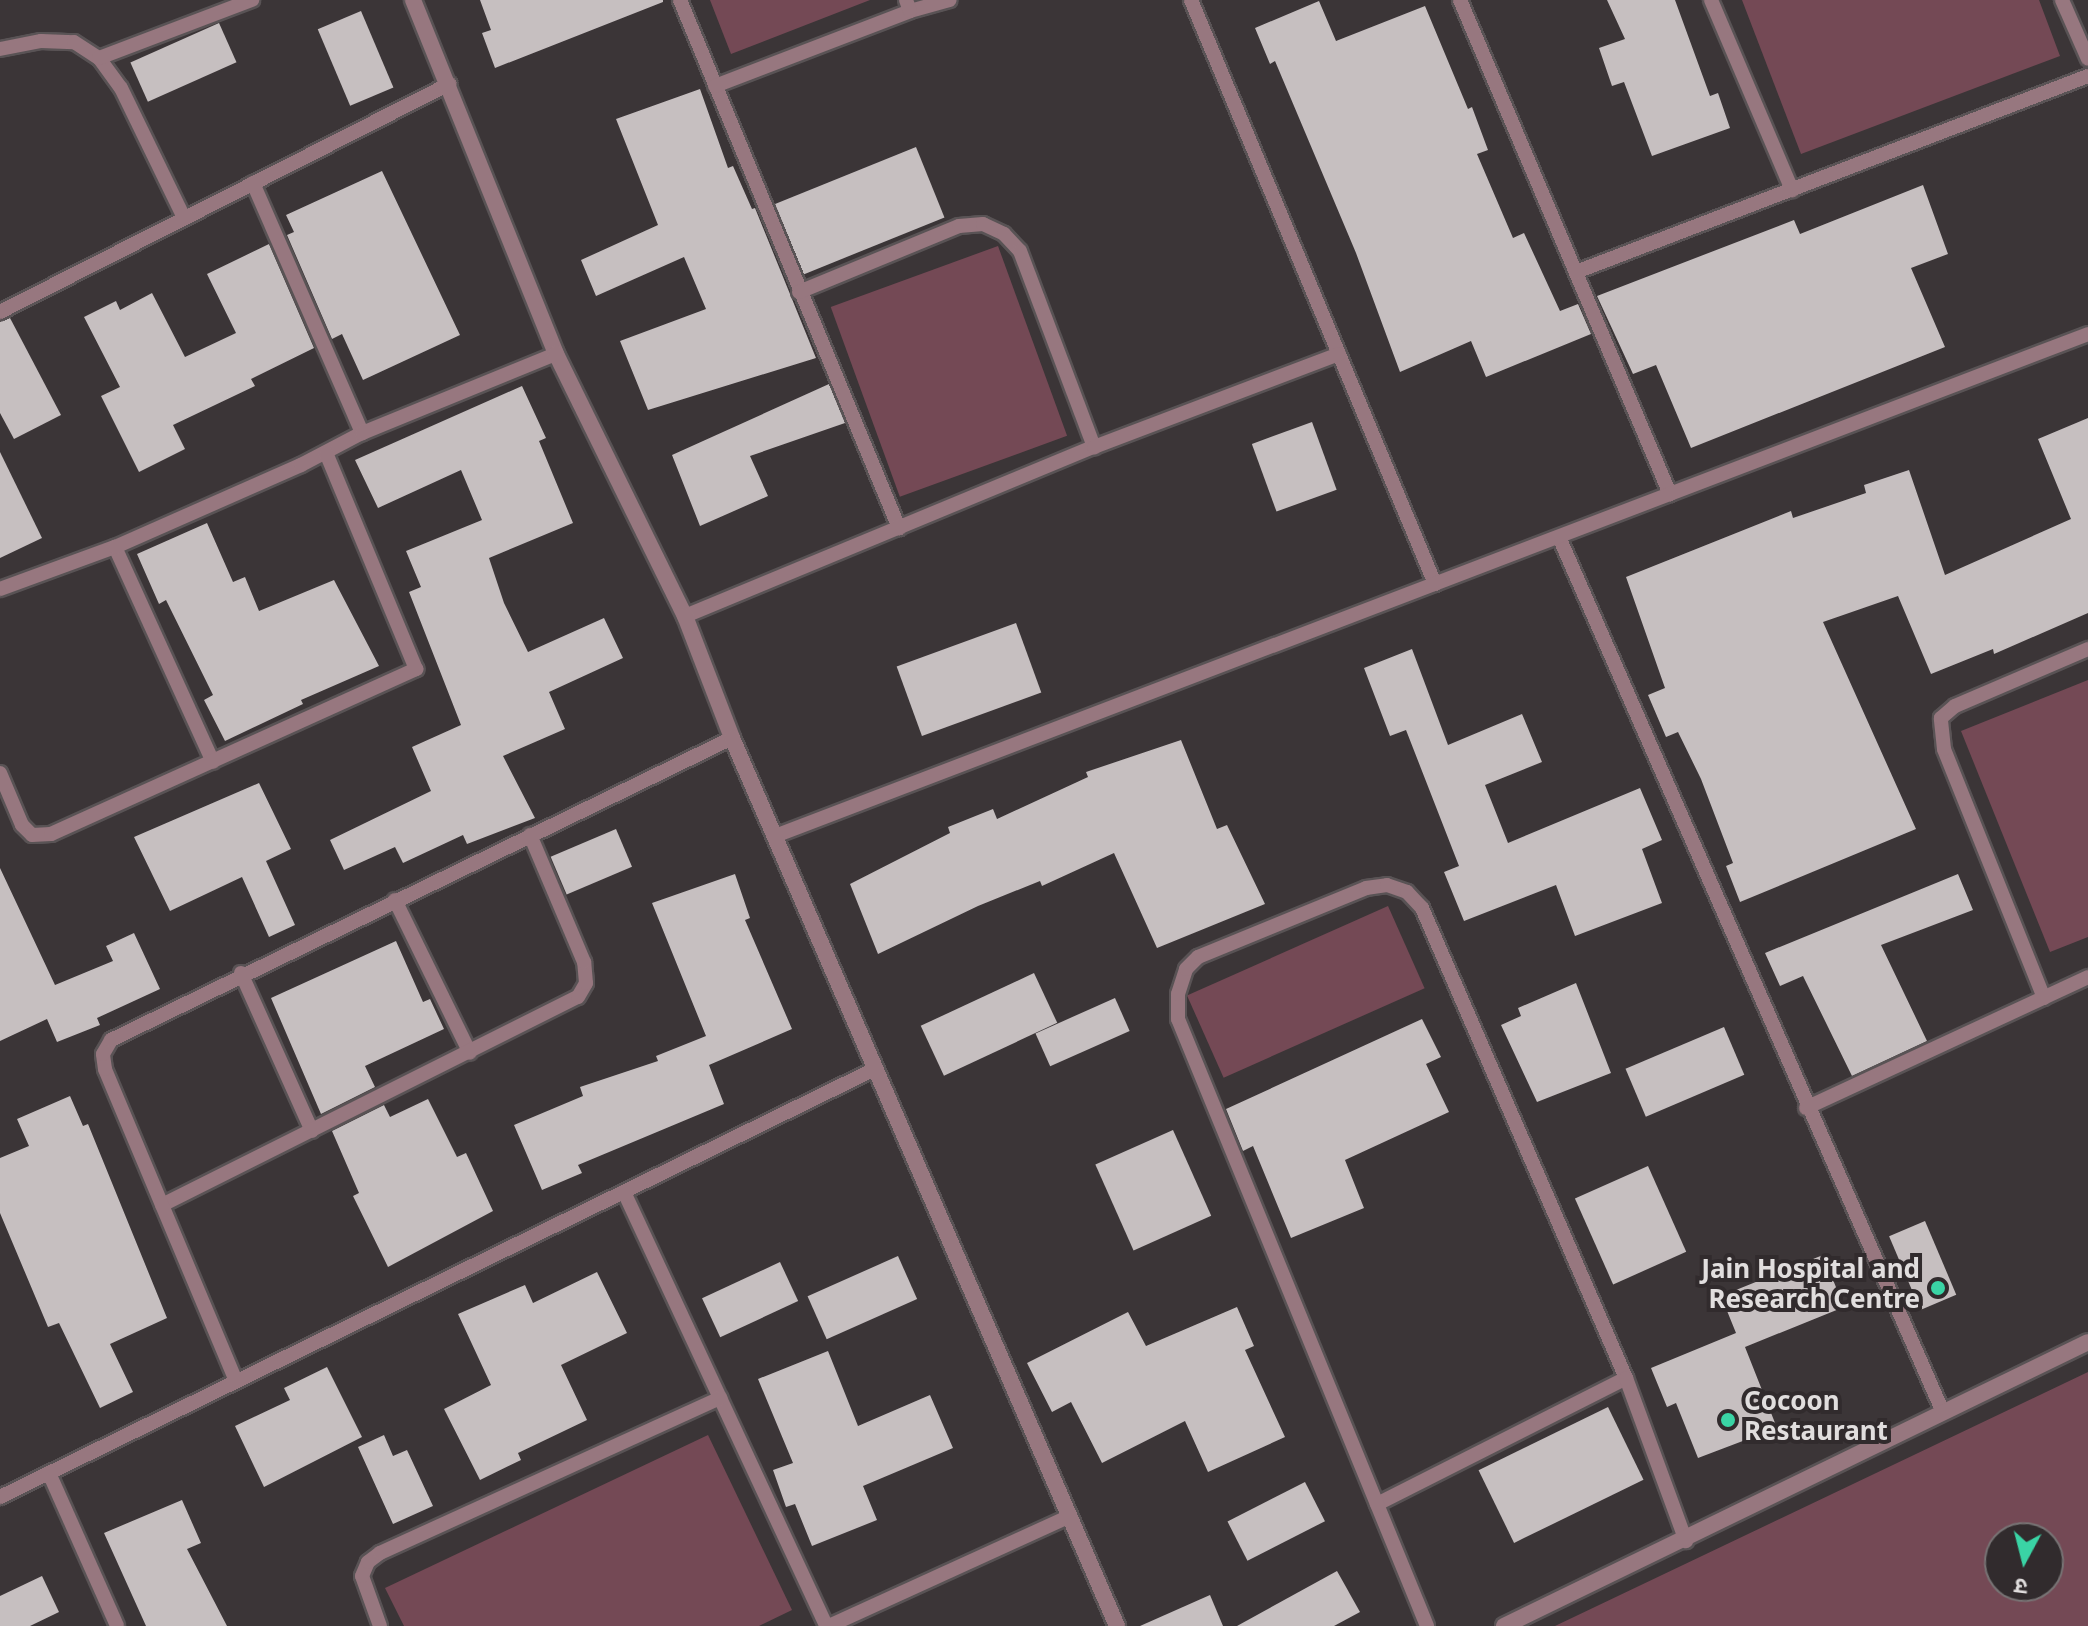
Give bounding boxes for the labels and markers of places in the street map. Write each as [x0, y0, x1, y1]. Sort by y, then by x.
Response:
place label: Jain Hospital and Research Centre [1702, 1257, 1920, 1318]
marker: Jain Hospital and Research Centre [1927, 1277, 1949, 1299]
place label: Cocoon Restaurant [1744, 1389, 1888, 1450]
marker: Cocoon Restaurant [1719, 1411, 1737, 1429]

